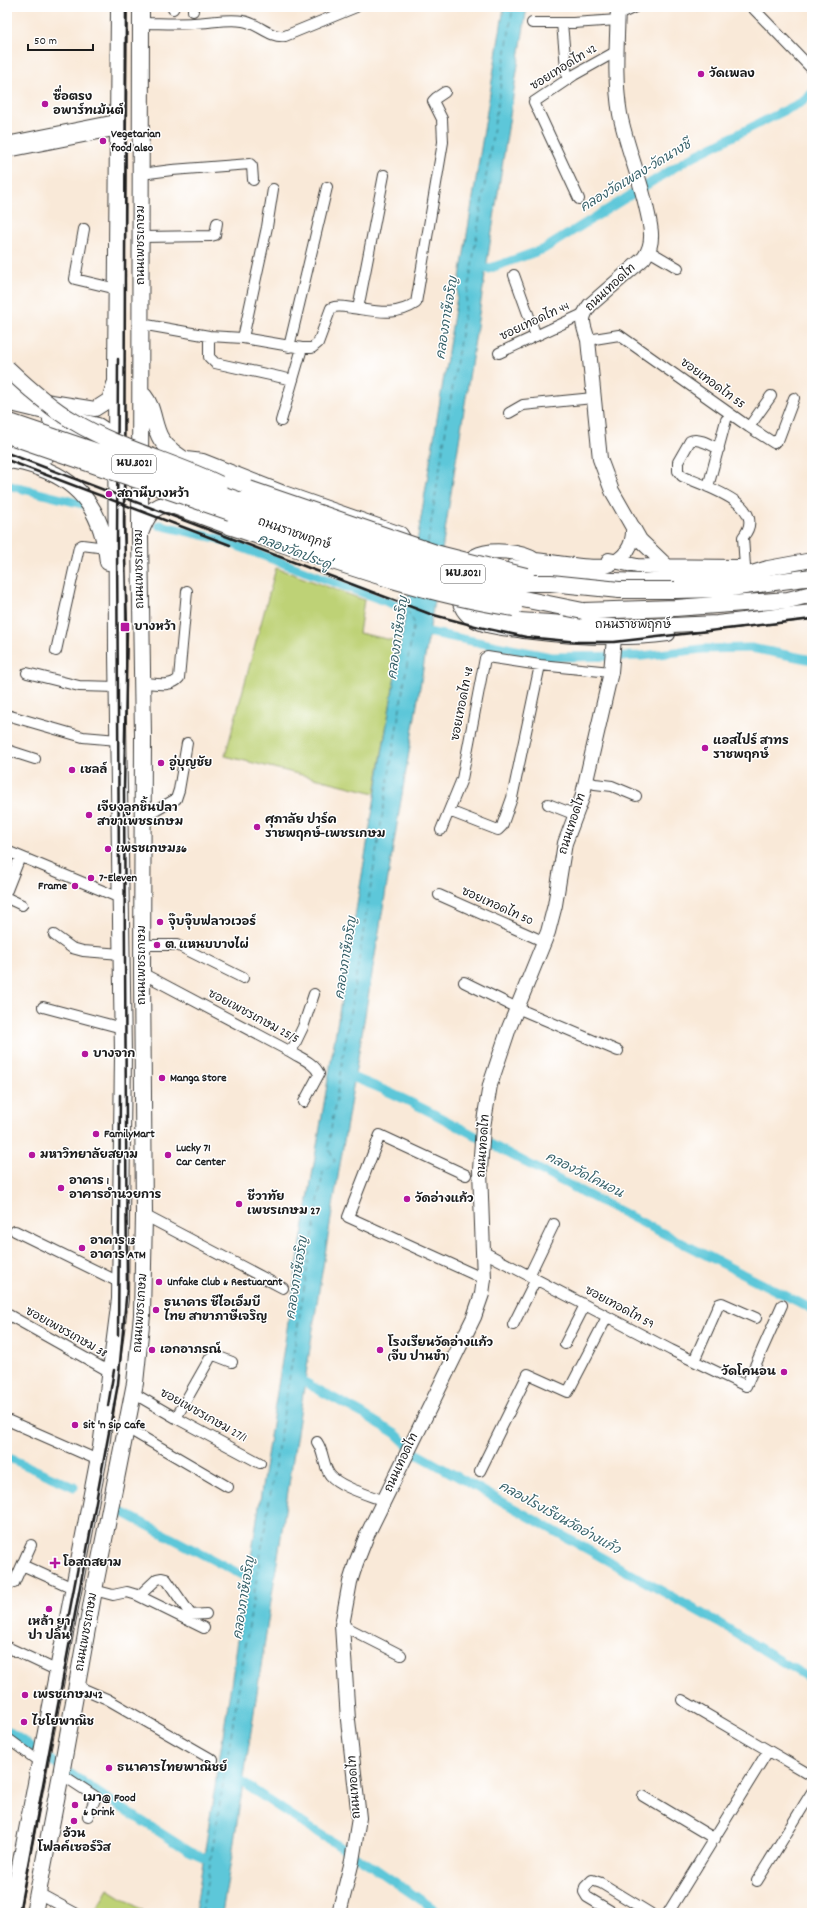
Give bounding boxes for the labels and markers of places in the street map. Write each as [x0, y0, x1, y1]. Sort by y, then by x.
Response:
place label: วัดเพลง [709, 66, 755, 83]
marker: วัดเพลง [696, 69, 706, 79]
place label: ซื่อตรง อพาร์ทเม้นต์ [53, 85, 124, 120]
marker: ซื่อตรง อพาร์ทเม้นต์ [40, 99, 50, 109]
place label: Vegetarian food also [110, 126, 161, 157]
marker: Vegetarian food also [98, 136, 108, 146]
place label: สถานีบางหว้า [117, 485, 189, 503]
marker: สถานีบางหว้า [104, 489, 114, 499]
place label: บางหว้า [134, 619, 176, 636]
marker: บางหว้า [119, 621, 131, 633]
place label: แอสไปร์ สาทร ราชพฤกษ์ [713, 732, 789, 764]
marker: แอสไปร์ สาทร ราชพฤกษ์ [700, 743, 710, 753]
place label: อู่บุญชัย [169, 754, 212, 772]
marker: อู่บุญชัย [156, 758, 166, 768]
place label: เชลล์ [80, 761, 108, 779]
marker: เชลล์ [67, 765, 77, 775]
place label: เจียงลูกชิ้นปลา สาขาเพชรเกษม [97, 796, 183, 831]
marker: เจียงลูกชิ้นปลา สาขาเพชรเกษม [84, 810, 94, 820]
place label: ศุภาลัย ปาร์ค ราชพฤกษ์-เพชรเกษม [265, 811, 386, 843]
marker: ศุภาลัย ปาร์ค ราชพฤกษ์-เพชรเกษม [252, 822, 262, 832]
place label: เพรชเกษม36 [116, 841, 187, 858]
marker: เพรชเกษม36 [103, 844, 113, 854]
place label: 7-Eleven [99, 870, 138, 887]
marker: 7-Eleven [86, 873, 96, 883]
place label: Frame [38, 878, 68, 895]
marker: Frame [70, 881, 80, 891]
place label: จุ๊บจุ๊บฟลาวเวอร์ [168, 912, 256, 931]
marker: จุ๊บจุ๊บฟลาวเวอร์ [155, 917, 165, 927]
place label: ต. แหนบบางไผ่ [165, 936, 249, 954]
marker: ต. แหนบบางไผ่ [152, 940, 162, 950]
place label: บางจาก [93, 1046, 135, 1063]
marker: บางจาก [80, 1049, 90, 1059]
place label: Manga Store [170, 1070, 227, 1087]
marker: Manga Store [157, 1073, 167, 1083]
place label: FamilyMart [104, 1126, 155, 1143]
marker: FamilyMart [91, 1129, 101, 1139]
place label: Lucky 71 Car Center [176, 1140, 226, 1171]
place label: มหาวิทยาลัยสยาม [40, 1147, 138, 1164]
marker: มหาวิทยาลัยสยาม [27, 1150, 37, 1160]
marker: Lucky 71 Car Center [163, 1150, 173, 1160]
place label: อาคาร 1 อาคารอำนวยการ [69, 1173, 162, 1204]
marker: อาคาร 1 อาคารอำนวยการ [56, 1183, 66, 1193]
place label: ชีวาทัย เพชรเกษม 27 [247, 1188, 321, 1220]
place label: วัดอ่างแก้ว [415, 1190, 474, 1208]
marker: วัดอ่างแก้ว [402, 1194, 412, 1204]
marker: ชีวาทัย เพชรเกษม 27 [234, 1199, 244, 1209]
place label: อาคาร 13 อาคาร ATM [90, 1233, 146, 1264]
marker: อาคาร 13 อาคาร ATM [77, 1243, 87, 1253]
place label: Unfake Club & Restuarant [167, 1274, 283, 1291]
marker: Unfake Club & Restuarant [154, 1277, 164, 1287]
place label: ธนาคาร ซีไอเอ็มบี ไทย สาขาภาษีเจริญ [163, 1293, 267, 1326]
marker: ธนาคาร ซีไอเอ็มบี ไทย สาขาภาษีเจริญ [151, 1305, 161, 1315]
place label: โรงเรียนวัดอ่างแก้ว (จีบ ปานขำ) [387, 1334, 494, 1366]
place label: เอกอาภรณ์ [160, 1341, 222, 1359]
marker: เอกอาภรณ์ [147, 1345, 157, 1355]
marker: โรงเรียนวัดอ่างแก้ว (จีบ ปานขำ) [375, 1345, 385, 1355]
place label: วัดโคนอน [721, 1363, 776, 1381]
marker: วัดโคนอน [779, 1367, 789, 1377]
place label: Sit 'n Sip Cafe [83, 1417, 146, 1434]
marker: Sit 'n Sip Cafe [70, 1420, 80, 1430]
place label: โอสถสยาม [63, 1554, 121, 1572]
marker: โอสถสยาม [50, 1558, 60, 1568]
marker: เหล้า ยา ปา ปลิ้น [44, 1604, 54, 1614]
place label: เหล้า ยา ปา ปลิ้น [28, 1614, 70, 1645]
place label: เพรชเกษม42 [33, 1687, 103, 1704]
marker: เพรชเกษม42 [20, 1690, 30, 1700]
place label: ไชโยพาณิช [31, 1713, 95, 1731]
marker: ไชโยพาณิช [19, 1717, 29, 1727]
place label: ธนาคารไทยพาณิชย์ [117, 1759, 227, 1777]
marker: ธนาคารไทยพาณิชย์ [104, 1763, 114, 1773]
place label: เมา@ Food & Drink [83, 1790, 136, 1821]
marker: เมา@ Food & Drink [70, 1800, 80, 1810]
marker: อ้วน โฟลค์เซอร์วิส [69, 1816, 79, 1826]
place label: อ้วน โฟลค์เซอร์วิส [37, 1826, 112, 1857]

